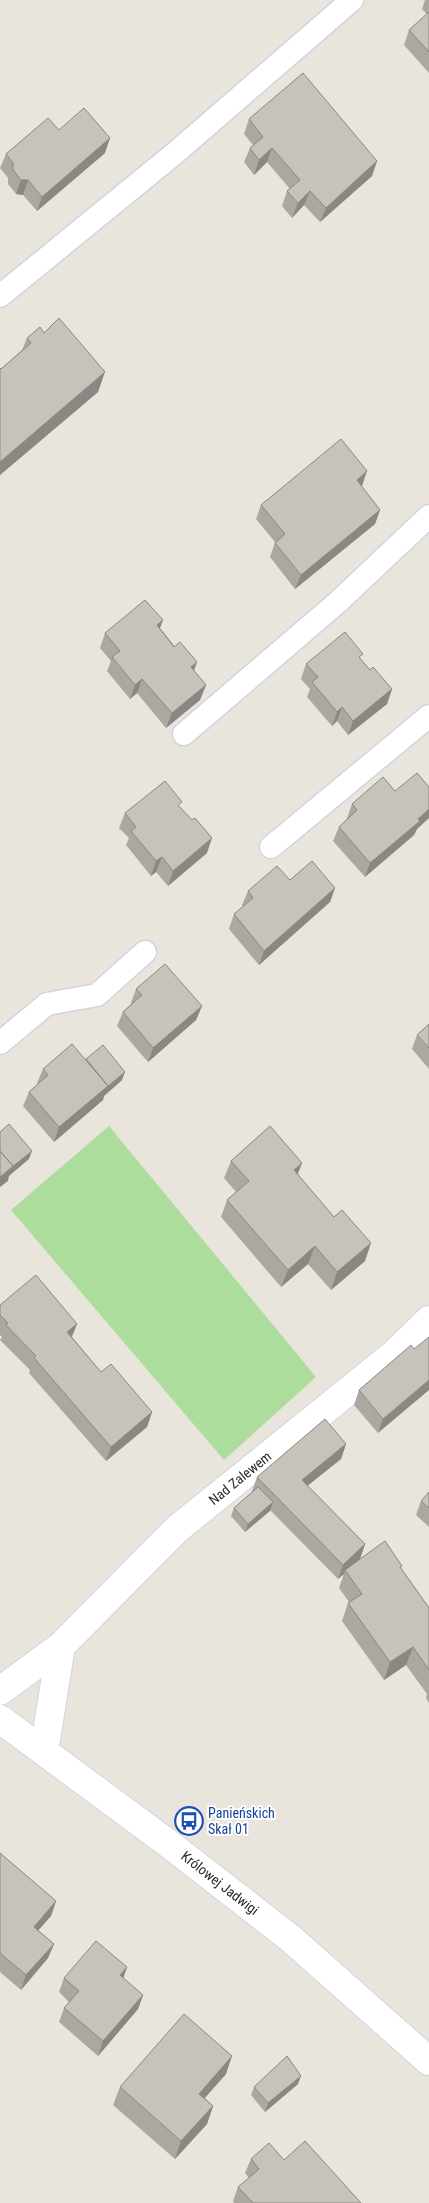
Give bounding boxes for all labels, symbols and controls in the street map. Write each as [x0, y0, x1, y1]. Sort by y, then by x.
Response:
street label: Nad Zalewem [206, 1448, 274, 1508]
place label: Panieńskich Skał 01 [208, 1805, 275, 1837]
bus stop icon: Panieńskich Skał 01 [174, 1806, 204, 1836]
street label: Królowej Jadwigi [178, 1848, 262, 1918]

